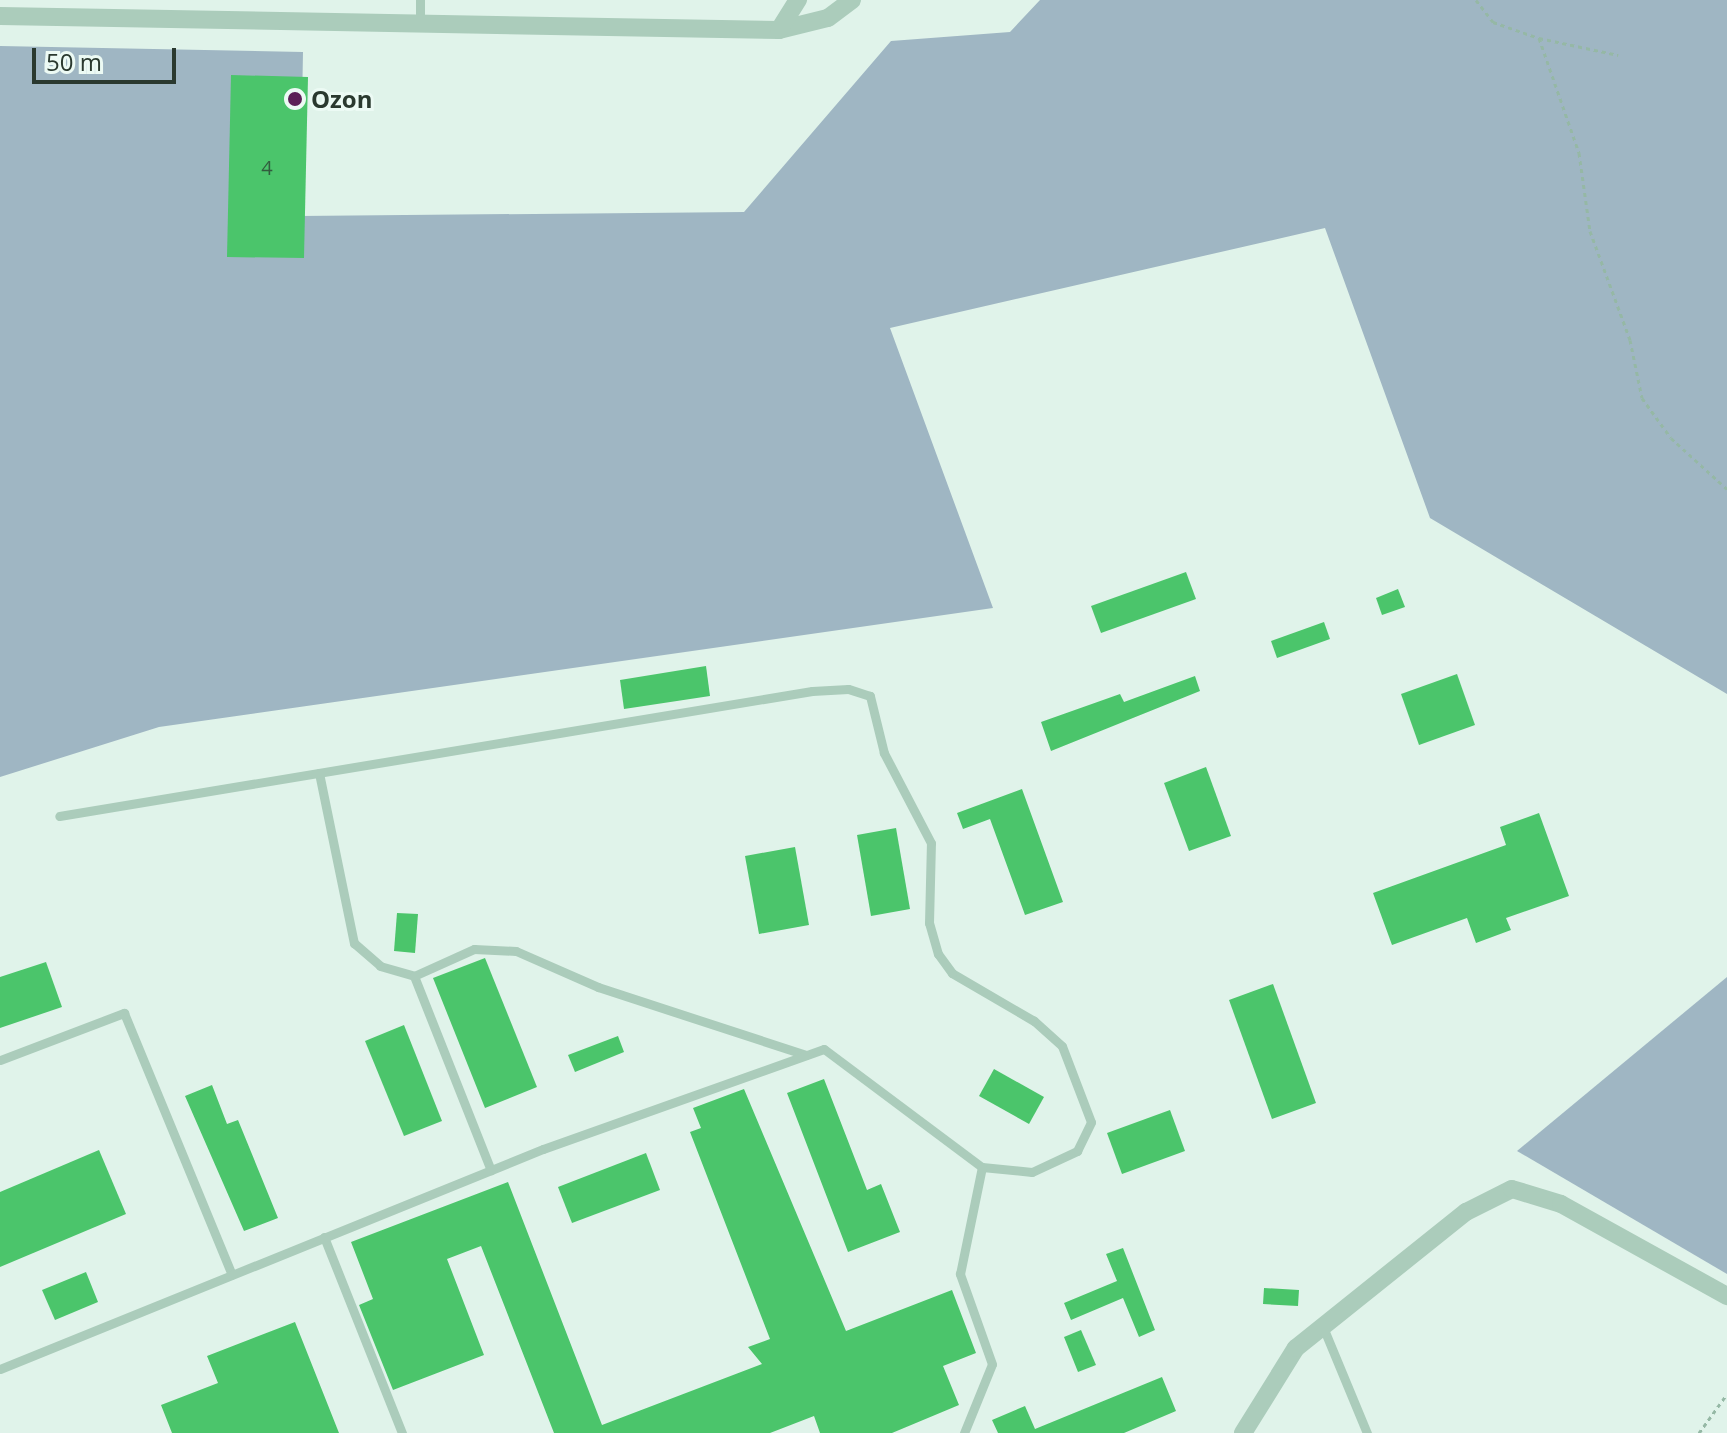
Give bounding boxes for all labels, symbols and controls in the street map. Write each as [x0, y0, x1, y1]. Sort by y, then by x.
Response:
scale bar [36, 32, 180, 82]
text: 50 m [46, 45, 102, 78]
place label: Ozon [311, 85, 372, 113]
marker: Ozon [286, 90, 304, 108]
house number: 4 [261, 155, 273, 179]

